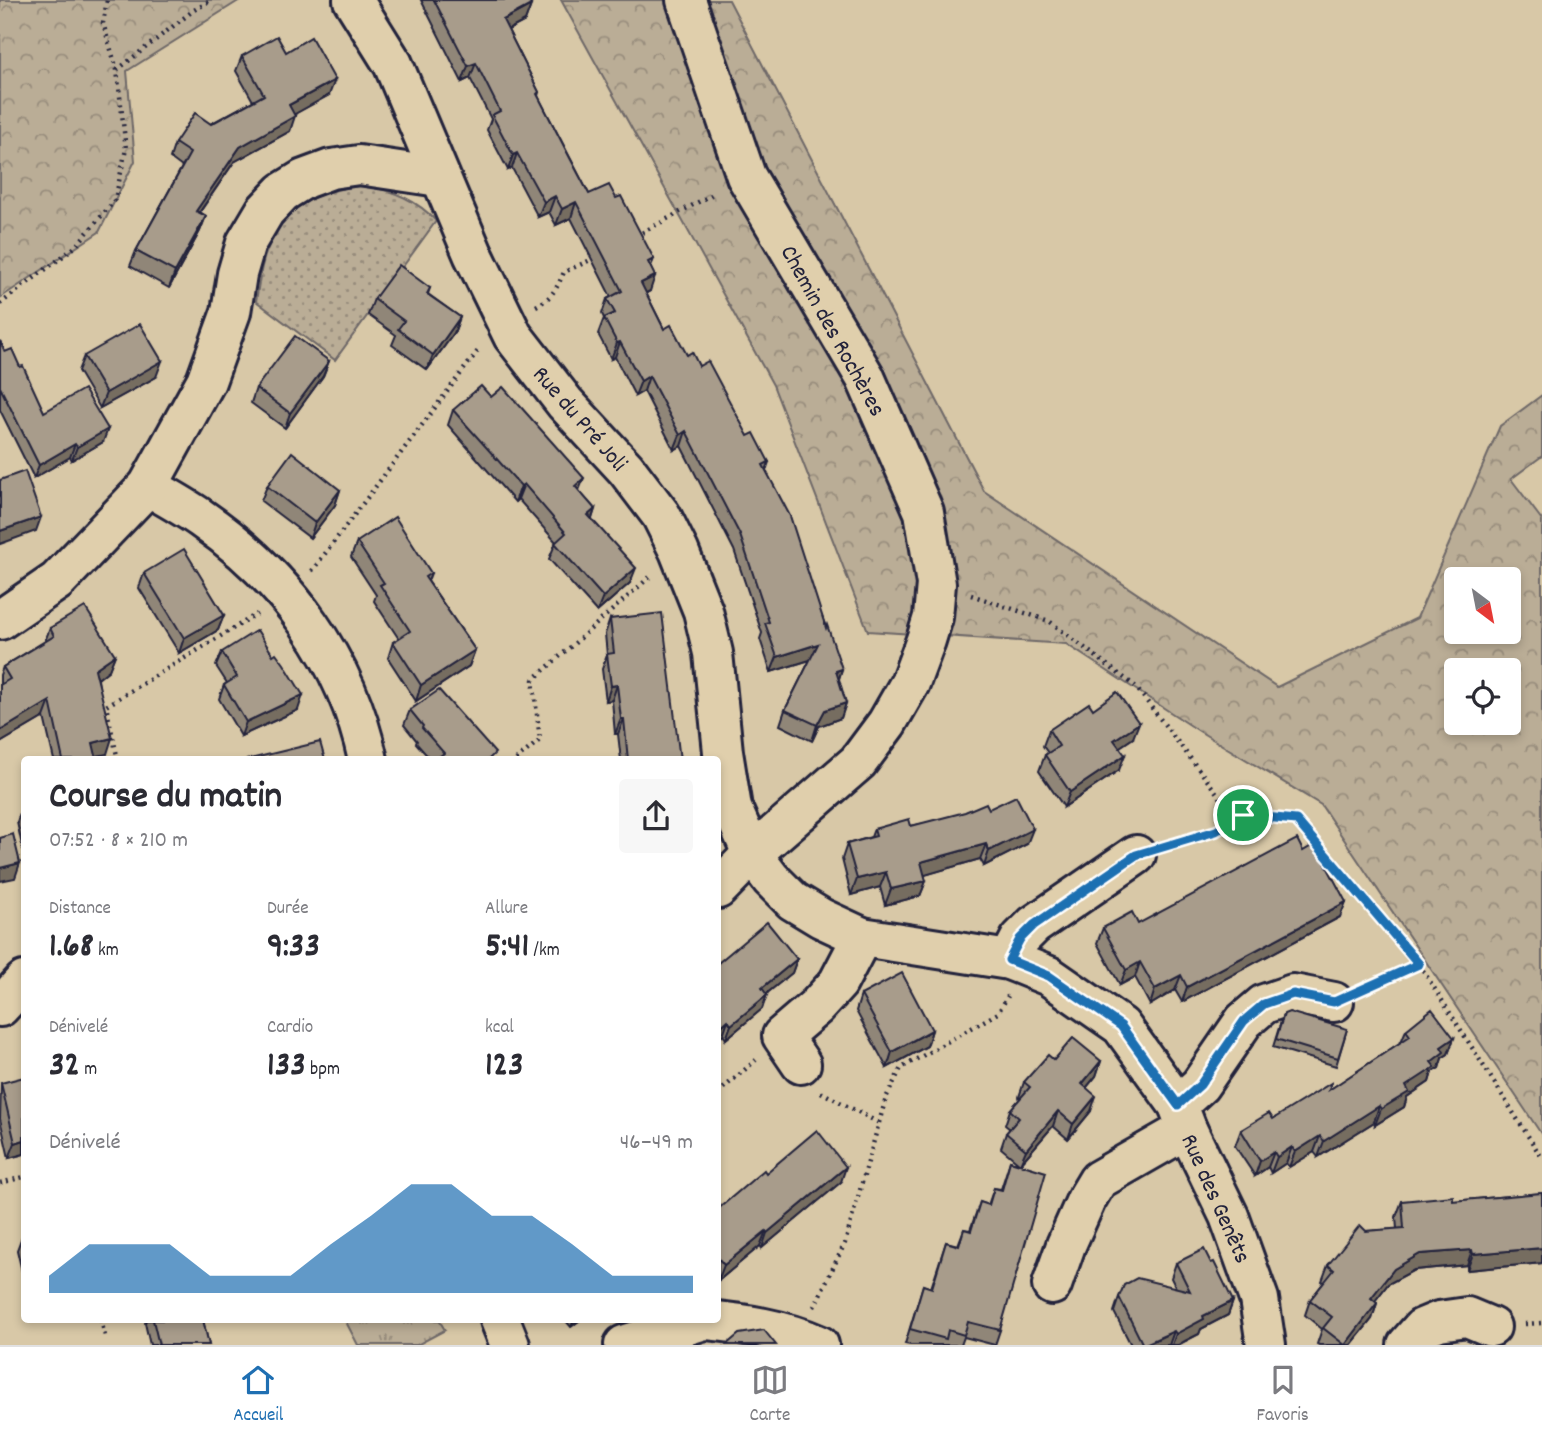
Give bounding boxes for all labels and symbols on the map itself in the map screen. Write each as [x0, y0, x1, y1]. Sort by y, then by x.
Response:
street label: Chemin des Rochères [770, 240, 893, 423]
street label: Rue du Pré Joli [523, 360, 634, 480]
north arrow [1444, 567, 1521, 644]
pin [1213, 785, 1273, 845]
street label: Rue des Genêts [1171, 1129, 1258, 1269]

